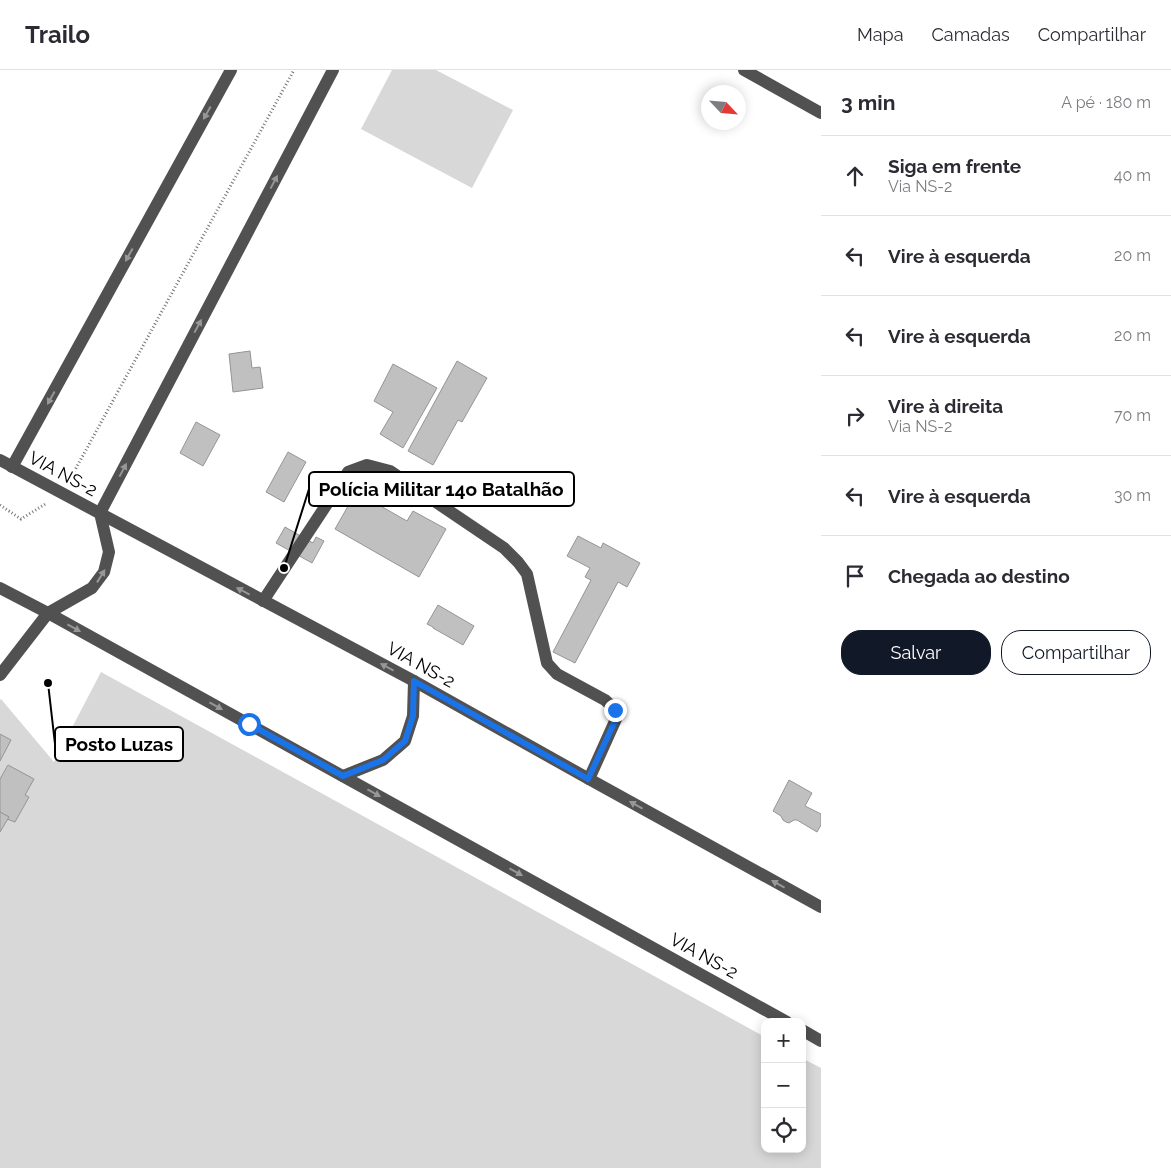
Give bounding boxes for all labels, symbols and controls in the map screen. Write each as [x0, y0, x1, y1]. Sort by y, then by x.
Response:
text: Trailo [25, 20, 90, 49]
text: Mapa [857, 24, 903, 45]
text: Camadas [931, 24, 1010, 45]
text: Compartilhar [1038, 24, 1146, 45]
north arrow [701, 85, 746, 130]
text: 3 min [841, 90, 895, 115]
text: A pé · 180 m [1061, 93, 1151, 112]
one-way arrow [203, 105, 211, 120]
text: Siga em frente [888, 155, 1021, 177]
icon: ahead [841, 162, 869, 190]
text: 40 m [1114, 166, 1151, 185]
one-way arrow [270, 175, 278, 189]
text: Via NS-2 [888, 177, 952, 196]
icon: left [841, 242, 869, 270]
text: Vire à esquerda [888, 245, 1031, 267]
text: 20 m [1114, 246, 1151, 265]
one-way arrow [125, 248, 133, 262]
one-way arrow [194, 319, 202, 333]
icon: left [841, 322, 869, 350]
text: Vire à esquerda [888, 325, 1031, 347]
text: 20 m [1114, 326, 1151, 345]
one-way arrow [46, 391, 55, 404]
text: Vire à direita [888, 395, 1003, 417]
icon: right [841, 402, 869, 430]
text: 70 m [1114, 406, 1151, 425]
text: Via NS-2 [888, 417, 952, 436]
street label: VIA NS-2 [25, 447, 101, 500]
one-way arrow [119, 463, 127, 477]
callout: Polícia Militar 14o Batalhão [309, 472, 574, 506]
text: Polícia Militar 14o Batalhão [318, 478, 564, 500]
icon: left [841, 482, 869, 510]
text: Vire à esquerda [888, 485, 1031, 507]
text: 30 m [1114, 486, 1151, 505]
icon: arrive [841, 562, 869, 590]
text: Chegada ao destino [888, 565, 1070, 587]
one-way arrow [96, 569, 105, 582]
one-way arrow [237, 586, 250, 595]
one-way arrow [67, 624, 81, 632]
button: Salvar [841, 630, 991, 675]
button: Compartilhar [1001, 630, 1151, 675]
street label: VIA NS-2 [384, 637, 459, 692]
one-way arrow [380, 663, 394, 671]
route end [604, 699, 627, 722]
one-way arrow [209, 702, 224, 710]
route start [238, 713, 261, 736]
callout: Posto Luzas [55, 727, 183, 761]
text: Posto Luzas [65, 733, 173, 755]
one-way arrow [367, 789, 381, 797]
one-way arrow [629, 801, 643, 810]
one-way arrow [509, 867, 523, 876]
one-way arrow [771, 880, 786, 888]
street label: VIA NS-2 [667, 928, 742, 983]
map controls [761, 1018, 806, 1153]
button: + [761, 1018, 806, 1063]
button: − [761, 1063, 806, 1108]
button: locate [761, 1108, 806, 1153]

